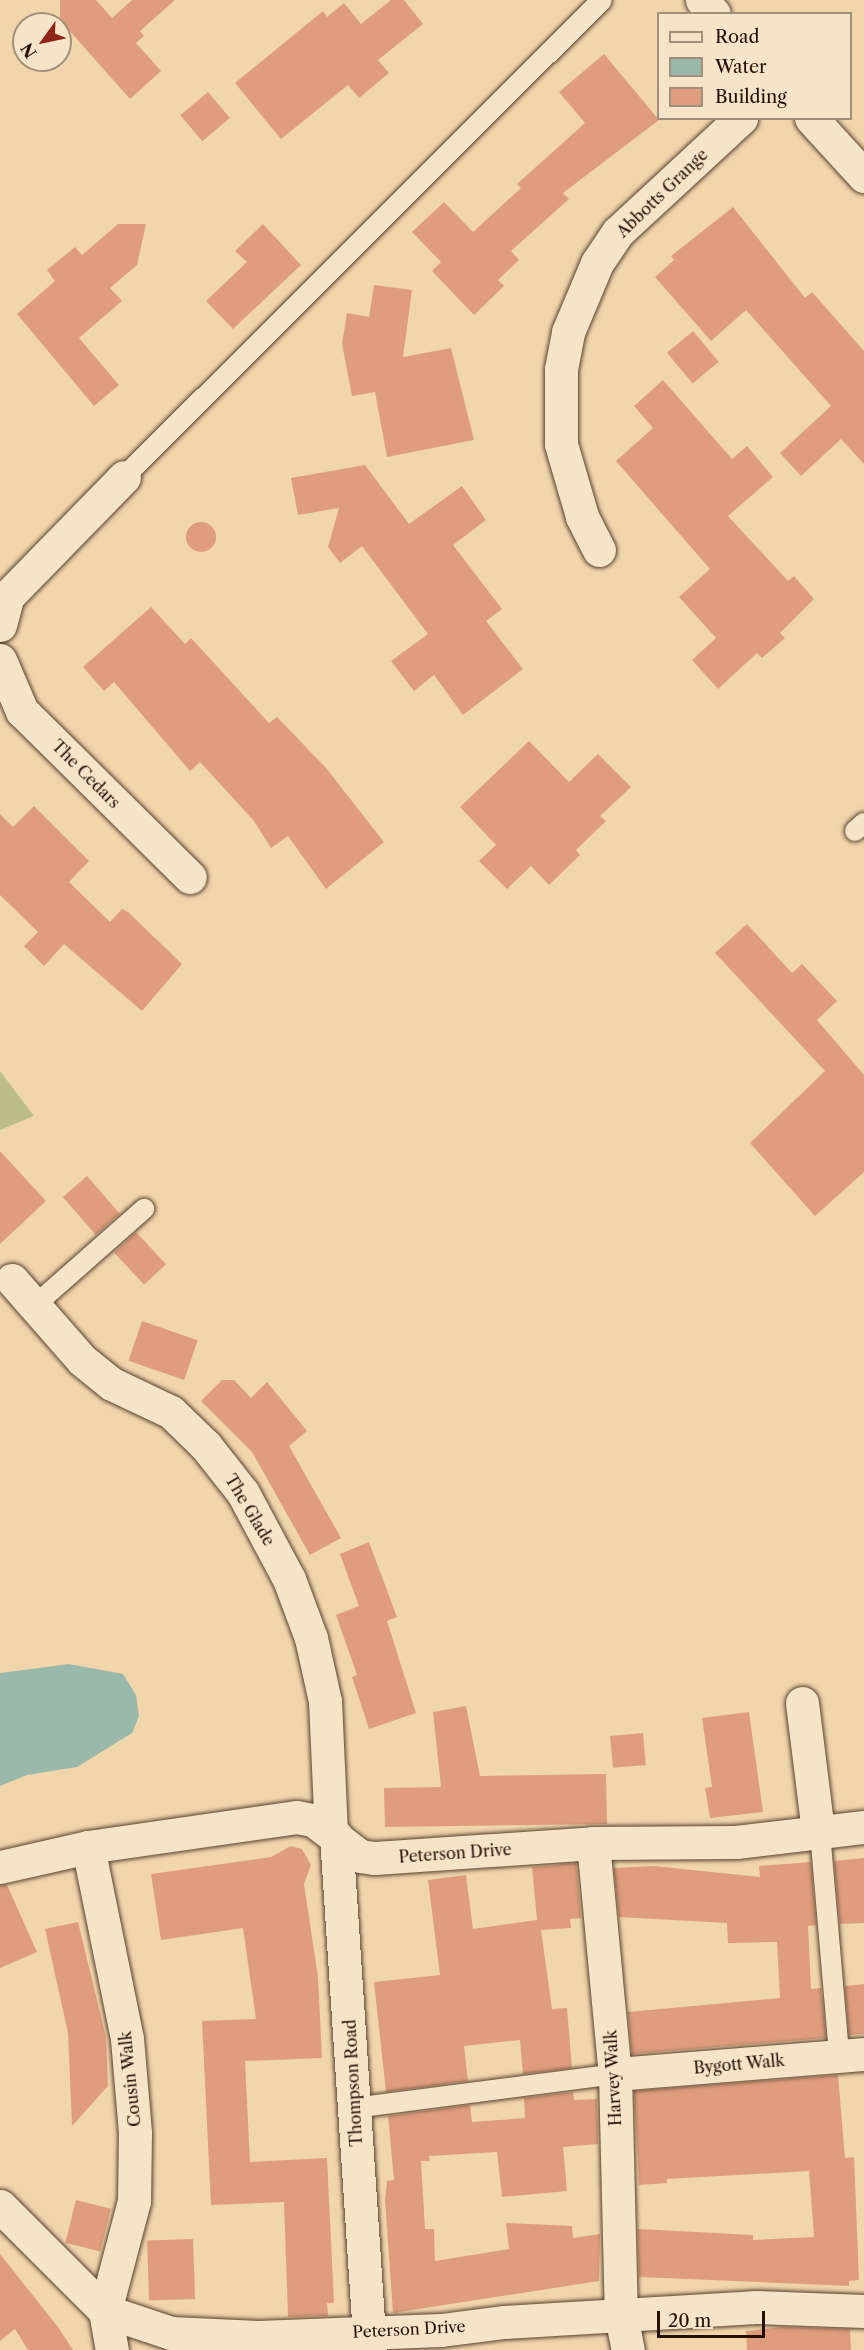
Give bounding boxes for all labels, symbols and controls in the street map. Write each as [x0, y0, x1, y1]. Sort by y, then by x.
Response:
north arrow [12, 12, 72, 72]
legend [657, 12, 852, 120]
text: Road [715, 26, 760, 48]
text: N [16, 39, 41, 62]
text: Water [715, 56, 767, 78]
text: Building [715, 86, 787, 108]
street label: Abbotts Grange [613, 145, 711, 241]
street label: The Cedars [48, 736, 124, 812]
street label: The Glade [221, 1471, 279, 1549]
street label: Peterson Drive [398, 1839, 512, 1867]
street label: Thompson Road [340, 2019, 366, 2147]
street label: Harvey Walk [601, 2029, 625, 2127]
street label: Cousin Walk [115, 2030, 145, 2128]
street label: Bygott Walk [692, 2050, 786, 2078]
scale bar [660, 2299, 768, 2337]
text: 20 m [668, 2310, 711, 2332]
street label: Peterson Drive [352, 2316, 466, 2342]

